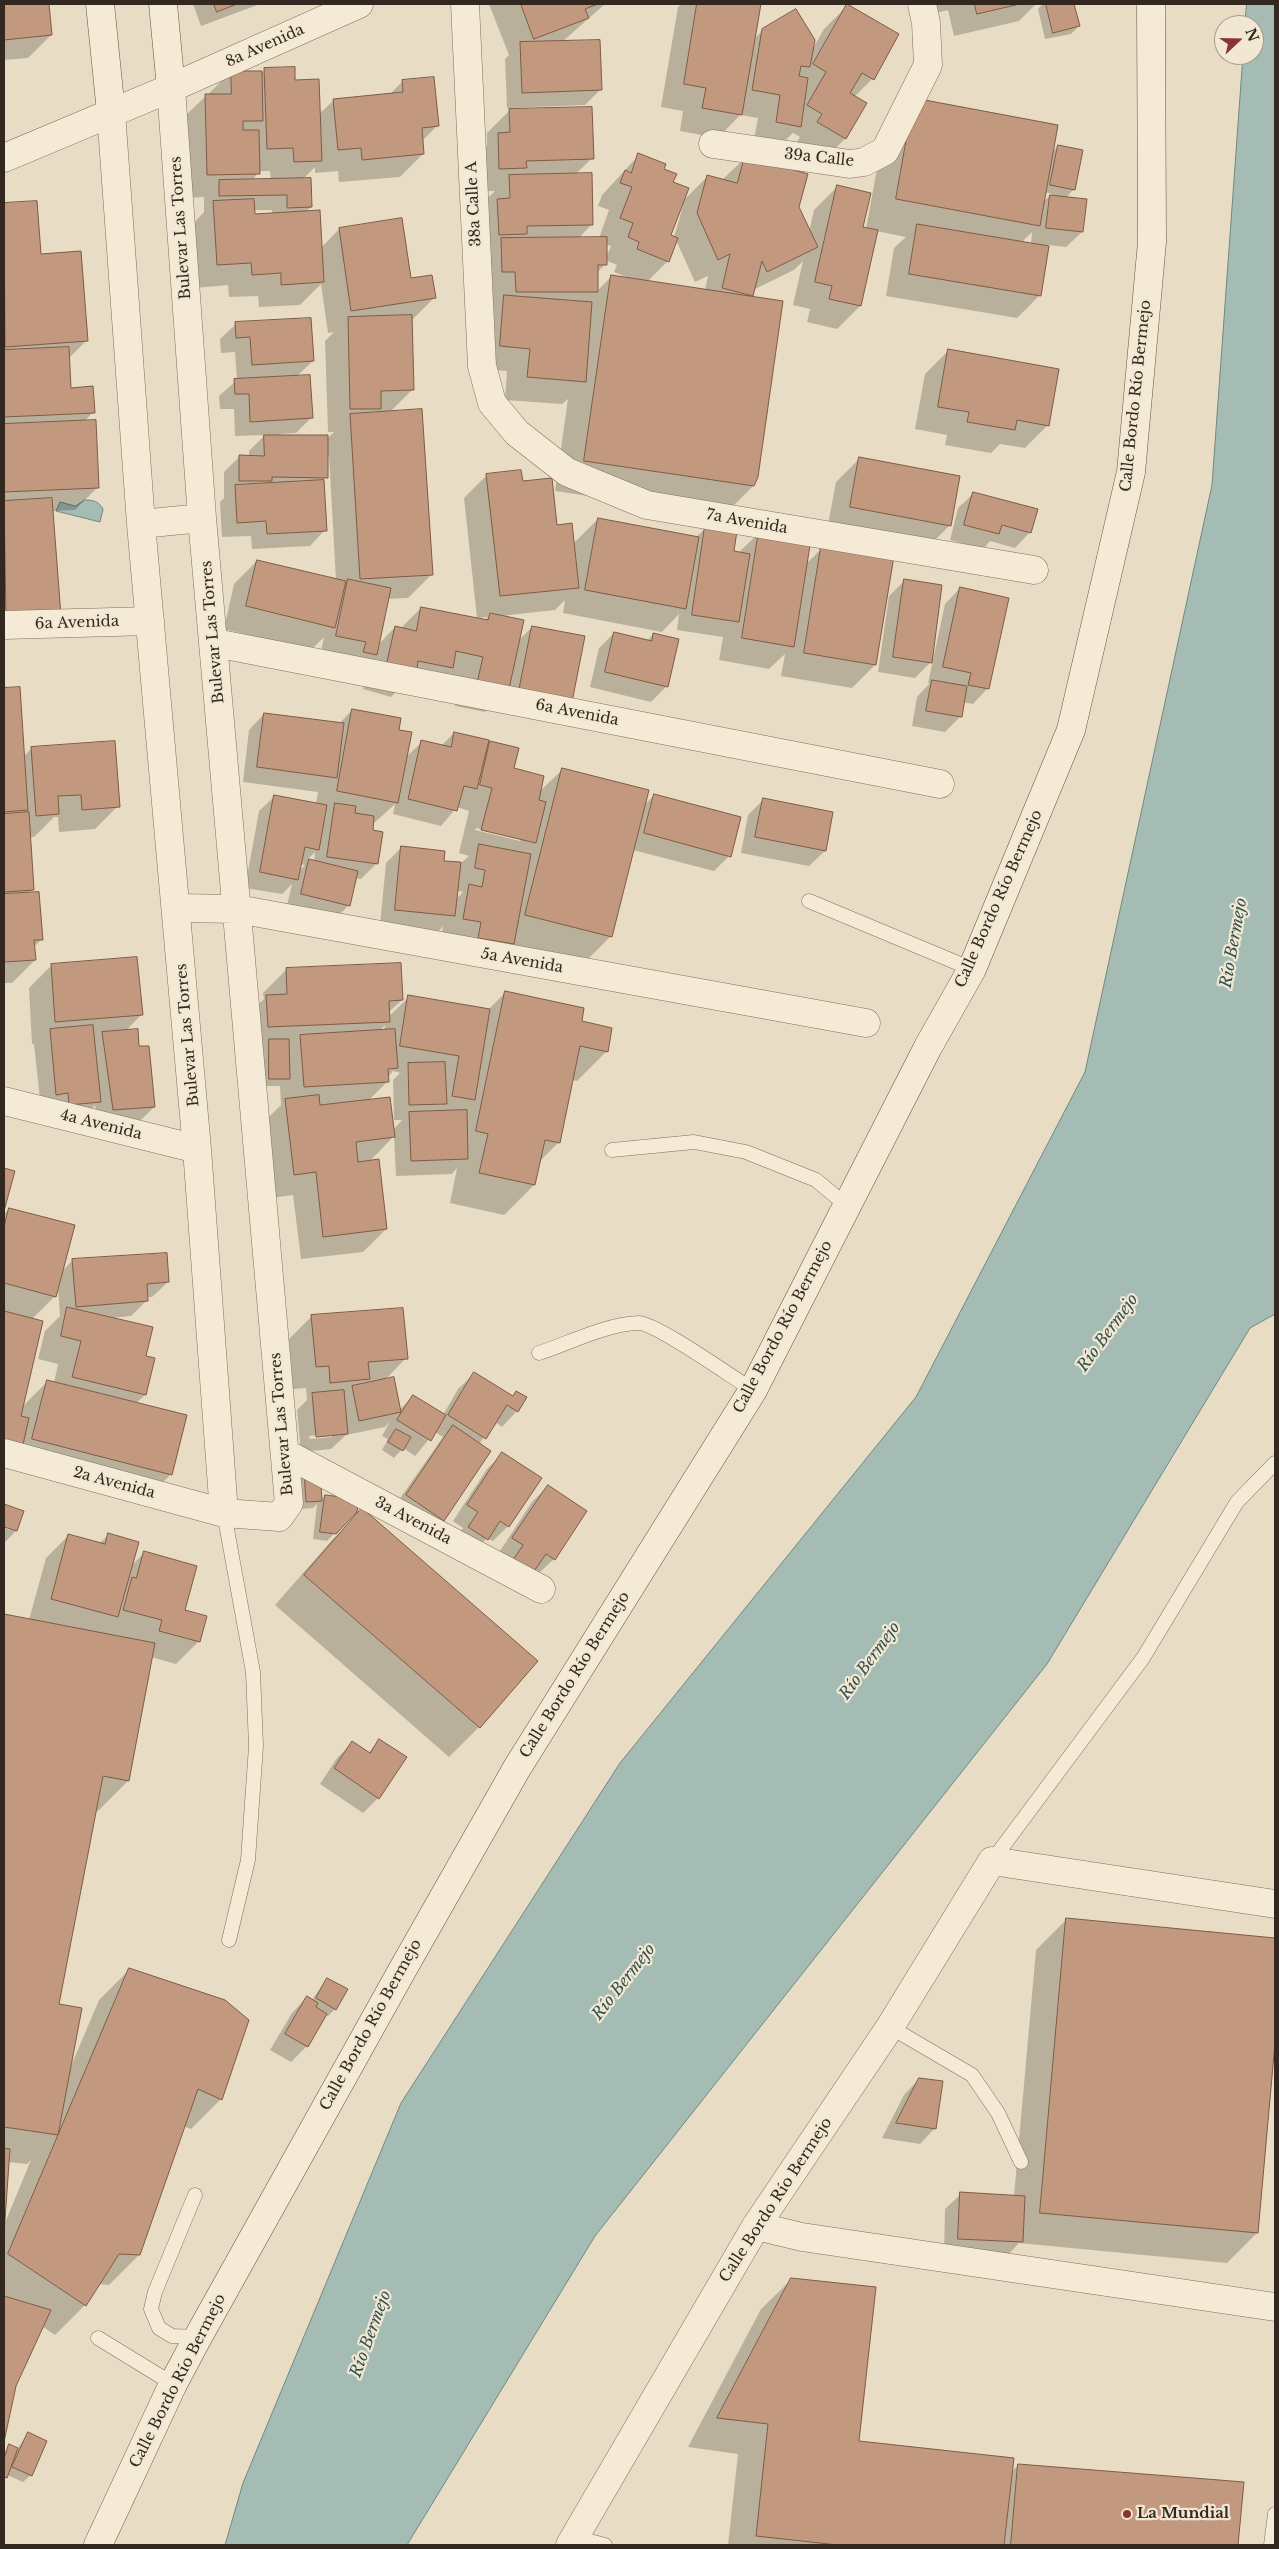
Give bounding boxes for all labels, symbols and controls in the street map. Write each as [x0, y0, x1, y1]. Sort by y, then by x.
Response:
north arrow [1214, 15, 1264, 65]
street label: 8a Avenida [223, 21, 307, 71]
text: N [1241, 26, 1263, 44]
street label: 39a Calle [783, 145, 855, 171]
street label: Bulevar Las Torres [167, 156, 195, 300]
street label: 38a Calle A [463, 161, 485, 247]
street label: Calle Bordo Río Bermejo [1117, 299, 1155, 493]
street label: 7a Avenida [705, 506, 789, 538]
street label: Bulevar Las Torres [198, 560, 228, 704]
street label: 6a Avenida [35, 613, 119, 633]
street label: 6a Avenida [534, 696, 620, 730]
street label: Calle Bordo Río Bermejo [952, 807, 1046, 991]
water label: Río Bermejo [1217, 897, 1251, 989]
street label: 5a Avenida [479, 945, 565, 977]
street label: Bulevar Las Torres [173, 963, 203, 1107]
street label: 4a Avenida [58, 1106, 144, 1144]
street label: Calle Bordo Río Bermejo [730, 1238, 836, 1416]
water label: Río Bermejo [1073, 1291, 1143, 1375]
street label: Bulevar Las Torres [267, 1352, 297, 1496]
street label: 2a Avenida [71, 1463, 157, 1503]
street label: 3a Avenida [372, 1493, 454, 1549]
street label: Calle Bordo Río Bermejo [516, 1588, 634, 1762]
water label: Río Bermejo [835, 1619, 905, 1703]
street label: Calle Bordo Río Bermejo [316, 1936, 426, 2114]
water label: Río Bermejo [588, 1940, 660, 2024]
street label: Calle Bordo Río Bermejo [716, 2114, 836, 2286]
water label: Río Bermejo [346, 2288, 396, 2380]
street label: Calle Bordo Río Bermejo [126, 2291, 230, 2471]
place label: La Mundial [1137, 2505, 1229, 2523]
marker: La Mundial [1121, 2508, 1133, 2520]

